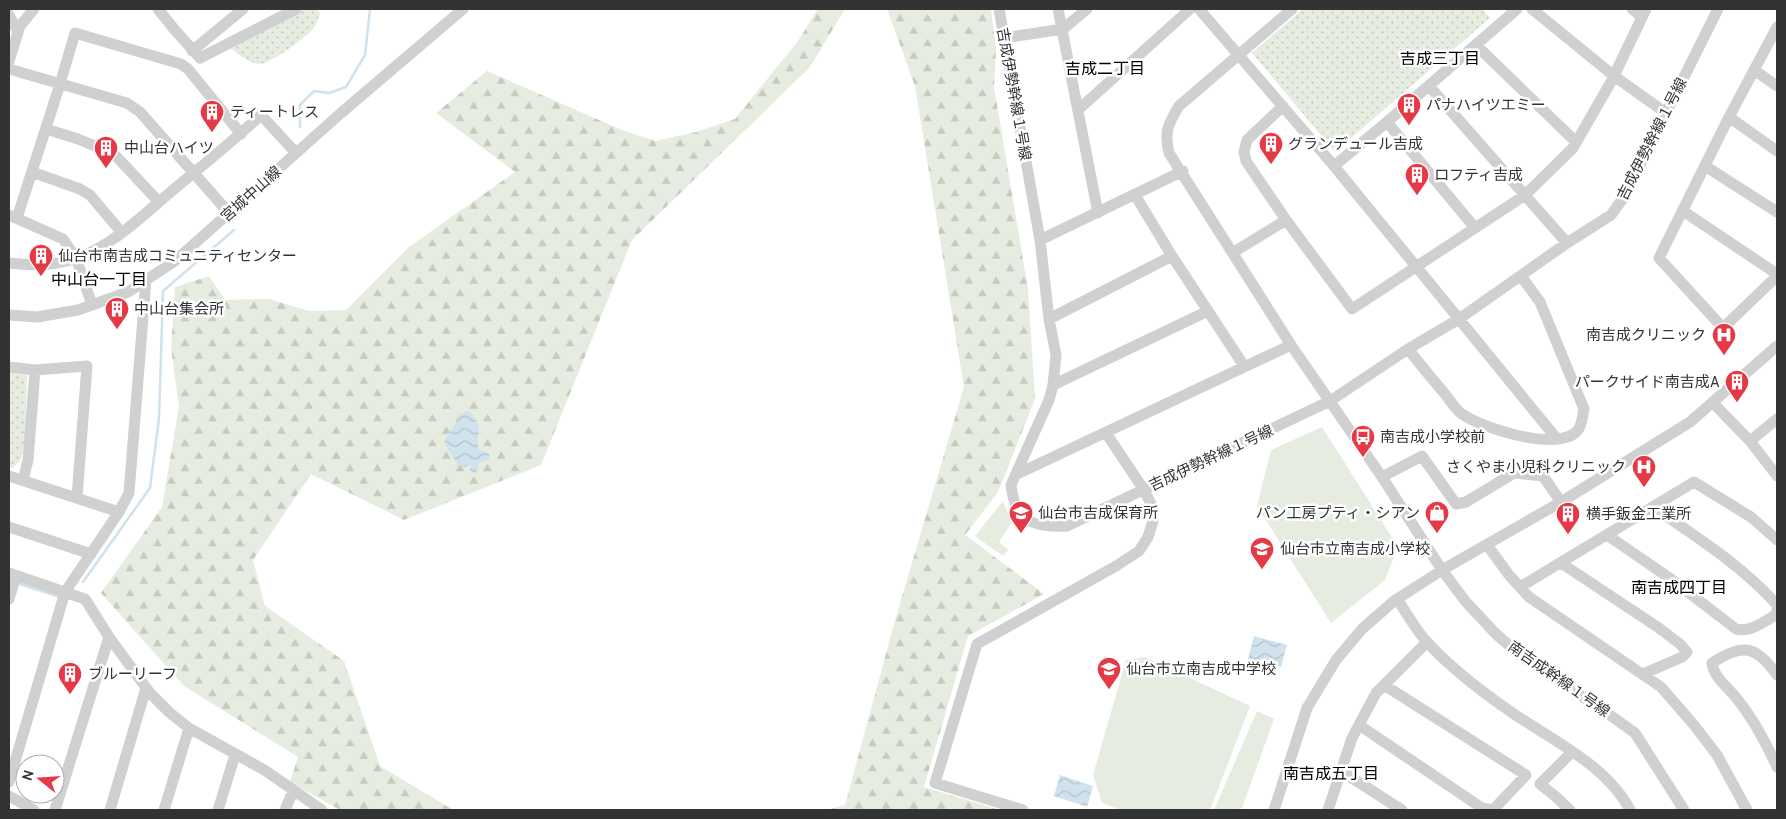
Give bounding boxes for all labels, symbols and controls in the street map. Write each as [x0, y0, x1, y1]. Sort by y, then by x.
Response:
street label: 吉成伊勢幹線１号線 [991, 26, 1034, 162]
district label: 吉成三丁目 [1400, 50, 1480, 70]
district label: 吉成二丁目 [1065, 60, 1145, 80]
street label: 吉成伊勢幹線１号線 [1614, 75, 1692, 204]
building icon: パナハイツエミー [1396, 92, 1422, 126]
place label: パナハイツエミー [1426, 97, 1546, 116]
building icon: ティートレス [199, 99, 225, 133]
place label: ティートレス [230, 104, 319, 123]
building icon: グランデュール吉成 [1258, 131, 1284, 165]
building icon: 中山台ハイツ [93, 135, 119, 169]
place label: グランデュール吉成 [1288, 136, 1423, 155]
place label: 中山台ハイツ [124, 140, 214, 159]
building icon: ロフティ吉成 [1404, 162, 1430, 196]
street label: 宮城中山線 [218, 163, 286, 227]
place label: ロフティ吉成 [1434, 167, 1523, 186]
building icon: 仙台市南吉成コミュニティセンター [28, 243, 54, 277]
place label: 仙台市南吉成コミュニティセンター [58, 248, 297, 267]
district label: 中山台一丁目 [51, 271, 147, 291]
building icon: 中山台集会所 [104, 296, 130, 330]
place label: 中山台集会所 [134, 301, 224, 320]
hospital icon: 南吉成クリニック [1711, 322, 1737, 356]
place label: 南吉成クリニック [1586, 327, 1706, 346]
building icon: パークサイド南吉成A [1724, 369, 1750, 403]
place label: パークサイド南吉成A [1575, 374, 1720, 393]
street label: 吉成伊勢幹線１号線 [1146, 422, 1277, 496]
bus stop icon: 南吉成小学校前 [1350, 424, 1376, 458]
place label: 南吉成小学校前 [1380, 429, 1485, 448]
hospital icon: さくやま小児科クリニック [1631, 454, 1657, 488]
place label: さくやま小児科クリニック [1446, 459, 1626, 478]
school or university icon: 仙台市吉成保育所 [1008, 500, 1034, 534]
shop icon: パン工房プティ・シアン [1424, 500, 1450, 534]
building icon: 横手鈑金工業所 [1555, 501, 1581, 535]
place label: 仙台市吉成保育所 [1038, 505, 1158, 524]
place label: パン工房プティ・シアン [1256, 505, 1420, 524]
place label: 横手鈑金工業所 [1586, 506, 1691, 525]
school or university icon: 仙台市立南吉成小学校 [1249, 536, 1275, 570]
place label: 仙台市立南吉成小学校 [1280, 541, 1430, 560]
district label: 南吉成四丁目 [1631, 579, 1727, 599]
street label: 南吉成幹線１号線 [1504, 638, 1613, 722]
school or university icon: 仙台市立南吉成中学校 [1096, 656, 1122, 690]
building icon: ブルーリーフ [57, 661, 83, 695]
place label: 仙台市立南吉成中学校 [1126, 661, 1276, 680]
place label: ブルーリーフ [88, 666, 177, 685]
north arrow [15, 754, 65, 804]
district label: 南吉成五丁目 [1283, 765, 1379, 785]
text: N [19, 768, 39, 783]

